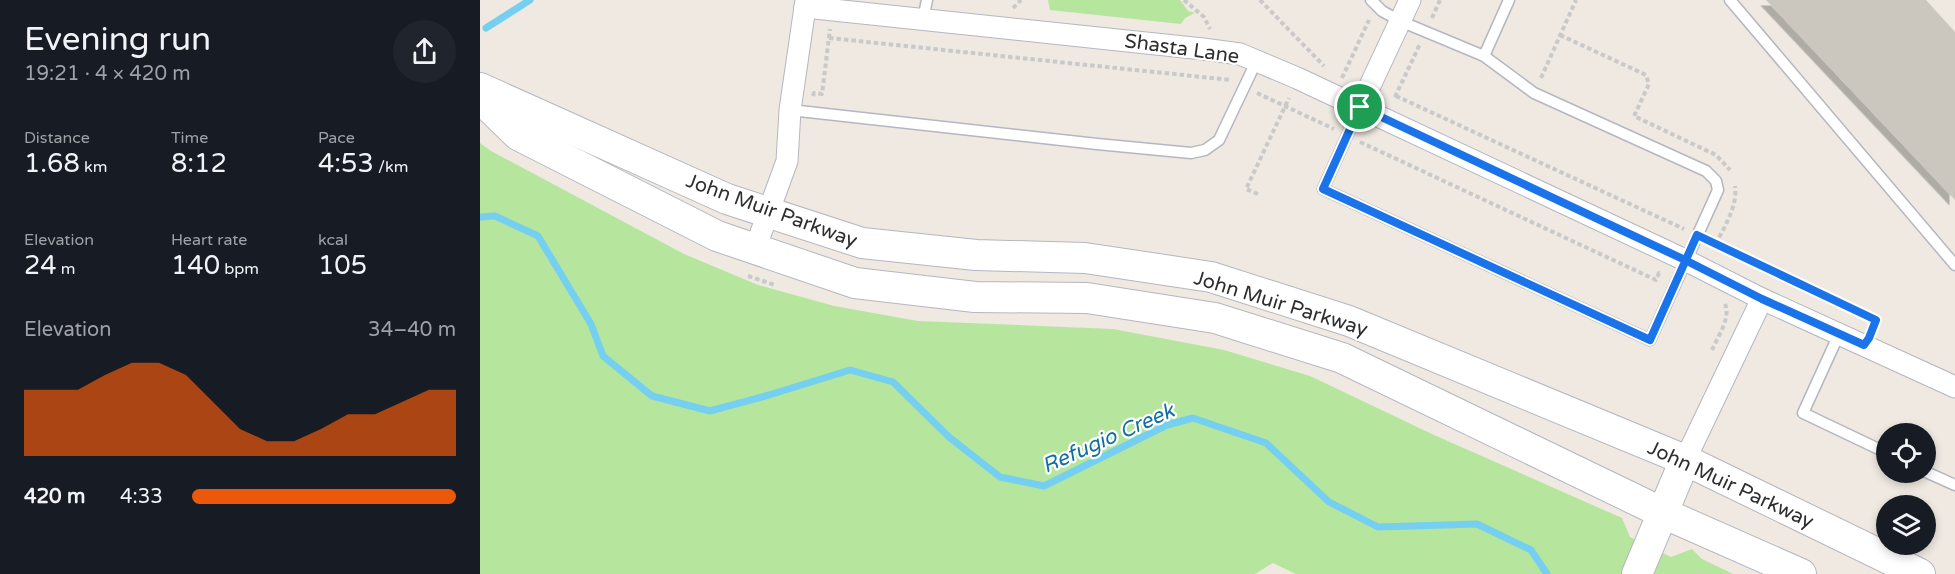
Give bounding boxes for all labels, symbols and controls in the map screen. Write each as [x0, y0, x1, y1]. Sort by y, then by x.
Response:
text: Evening run [24, 20, 211, 59]
button: share [393, 20, 456, 83]
street label: Shasta Lane [1123, 29, 1241, 69]
text: 19:21 · 4 × 420 m [24, 62, 191, 86]
pin [1334, 81, 1385, 132]
icon: arrive [1343, 90, 1376, 123]
text: Distance [24, 128, 90, 148]
text: Time [171, 128, 208, 148]
text: Pace [318, 128, 355, 148]
text: 1.68 [24, 148, 80, 179]
text: 8:12 [171, 148, 227, 179]
text: 4:53 [318, 148, 374, 179]
text: km [80, 157, 107, 177]
text: /km [374, 157, 408, 177]
street label: John Muir Parkway [683, 169, 861, 253]
text: Elevation [24, 230, 94, 250]
text: Heart rate [171, 230, 247, 250]
text: kcal [318, 230, 348, 250]
text: 24 [24, 250, 57, 281]
text: 140 [171, 250, 220, 281]
text: 105 [318, 250, 367, 281]
text: m [57, 259, 76, 279]
text: bpm [220, 259, 259, 279]
street label: John Muir Parkway [1191, 266, 1371, 342]
text: Elevation [24, 318, 111, 342]
text: 34–40 m [368, 318, 456, 342]
water label: Refugio Creek [1038, 398, 1179, 479]
map controls [1876, 423, 1936, 555]
button: locate [1876, 423, 1936, 483]
street label: John Muir Parkway [1644, 436, 1818, 534]
text: 420 m [24, 485, 85, 509]
text: 4:33 [120, 485, 163, 509]
button: layers [1876, 495, 1936, 555]

